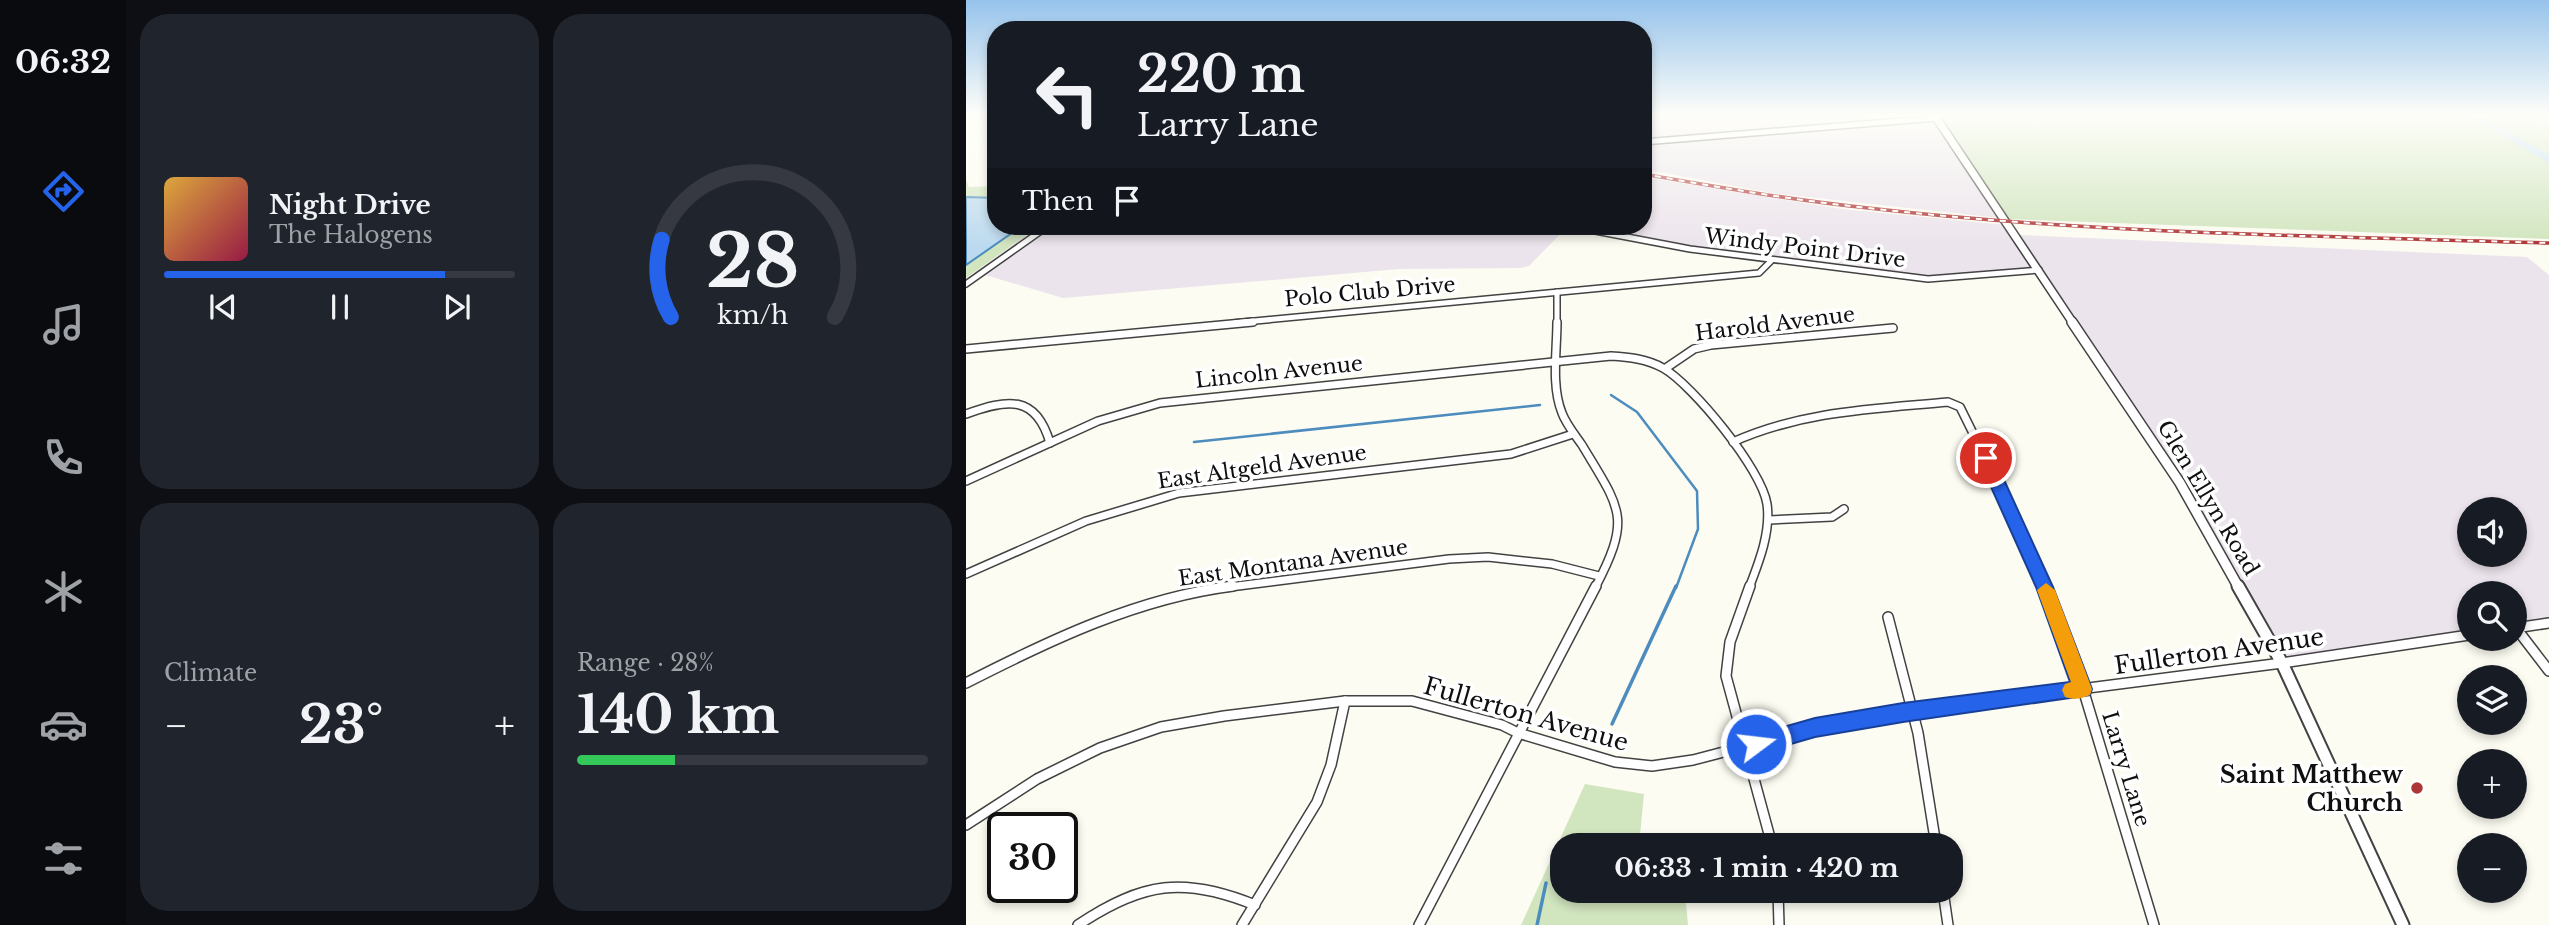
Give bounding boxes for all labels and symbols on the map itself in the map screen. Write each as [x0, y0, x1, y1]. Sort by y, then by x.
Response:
street label: Windy Point Drive [1702, 223, 1907, 273]
street label: Polo Club Drive [1283, 272, 1457, 312]
street label: Harold Avenue [1694, 301, 1856, 347]
street label: Lincoln Avenue [1194, 350, 1364, 394]
street label: Glen Ellyn Road [2151, 416, 2265, 580]
pin [1956, 428, 2016, 488]
street label: East Altgeld Avenue [1156, 439, 1368, 495]
street label: East Montana Avenue [1177, 534, 1409, 592]
street label: Fullerton Avenue [2112, 622, 2326, 680]
street label: Fullerton Avenue [1420, 671, 1632, 757]
position arrow [1719, 707, 1793, 781]
street label: Larry Lane [2096, 708, 2156, 830]
place label: Saint Matthew Church [2220, 760, 2404, 817]
marker: Saint Matthew Church [2409, 780, 2425, 796]
speed limit sign: 30 [987, 812, 1078, 903]

